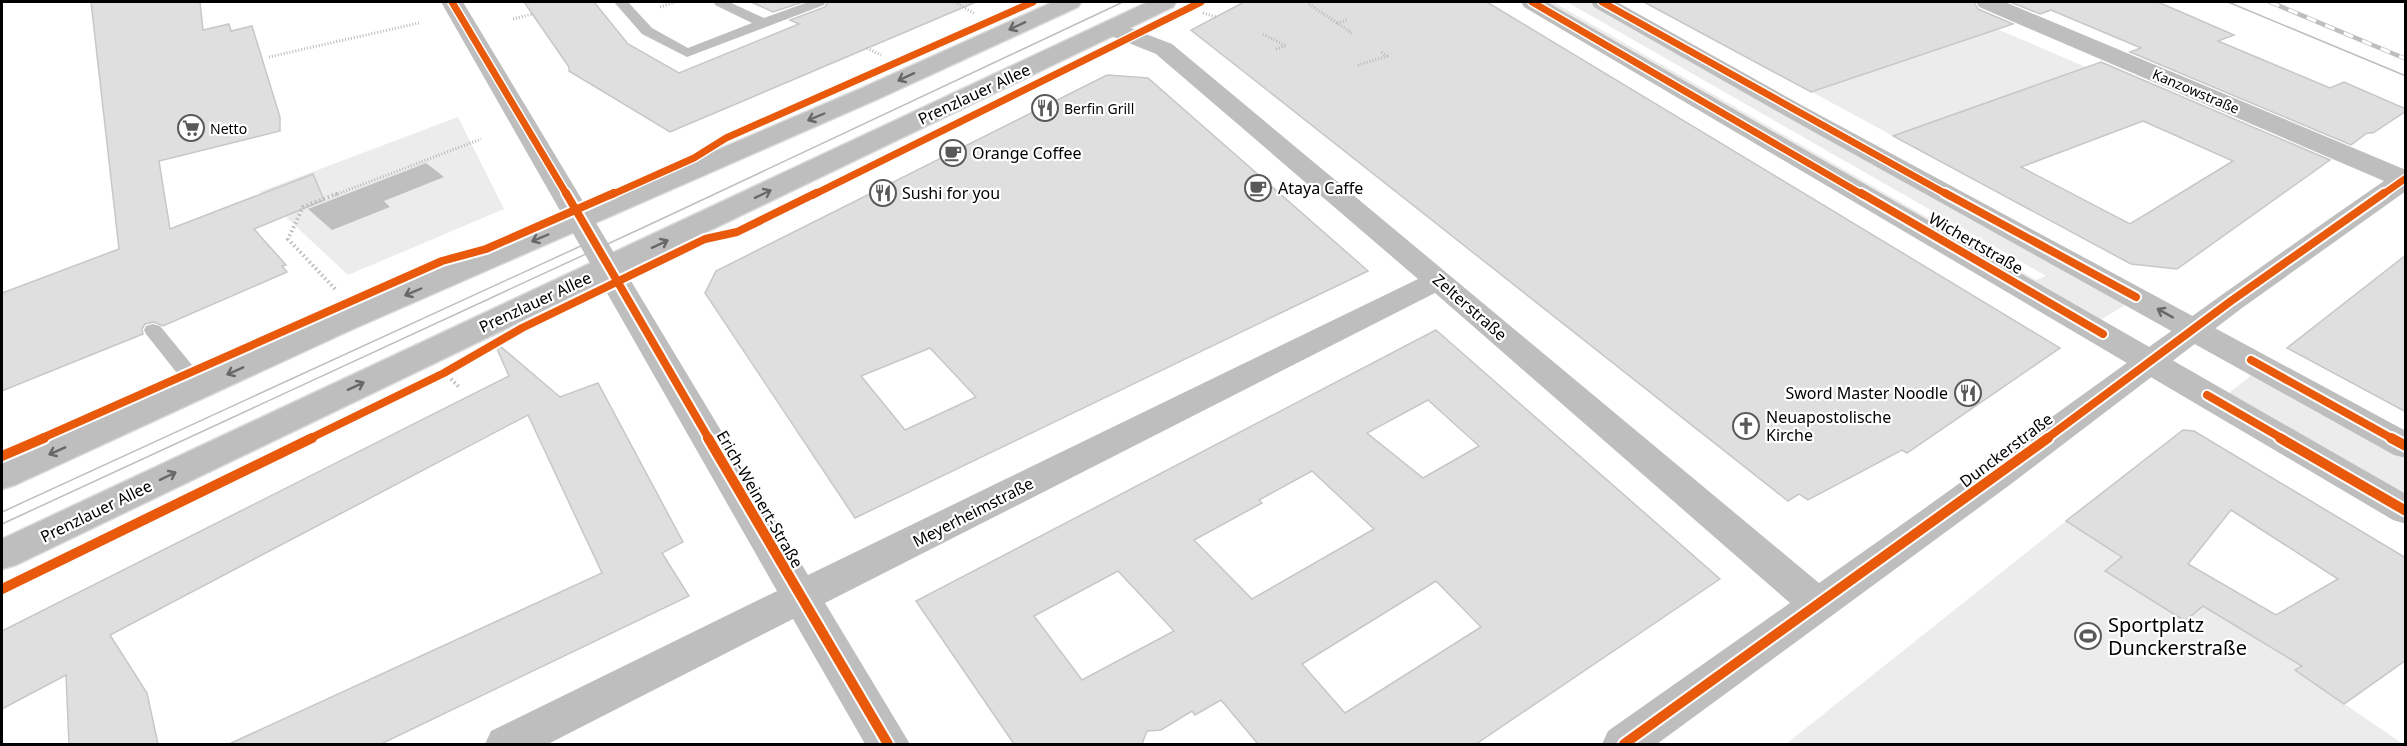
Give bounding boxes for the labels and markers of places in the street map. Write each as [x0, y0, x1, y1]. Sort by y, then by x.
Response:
restaurant icon: Berfin Grill [1030, 93, 1060, 123]
place label: Berfin Grill [1064, 99, 1134, 118]
supermarket icon: Netto [176, 113, 206, 143]
place label: Netto [210, 119, 247, 138]
cafe icon: Orange Coffee [938, 138, 968, 168]
place label: Orange Coffee [972, 142, 1082, 164]
cafe icon: Ataya Caffe [1243, 173, 1273, 203]
place label: Ataya Caffe [1278, 177, 1363, 199]
restaurant icon: Sushi for you [868, 178, 898, 208]
place label: Sushi for you [902, 182, 1000, 204]
restaurant icon: Sword Master Noodle [1953, 378, 1983, 408]
place label: Sword Master Noodle [1785, 382, 1948, 404]
place label: Neuapostolische Kirche [1766, 406, 1891, 446]
church icon: Neuapostolische Kirche [1731, 411, 1761, 441]
place label: Sportplatz Dunckerstraße [2108, 611, 2247, 661]
sports icon: Sportplatz Dunckerstraße [2073, 621, 2103, 651]

